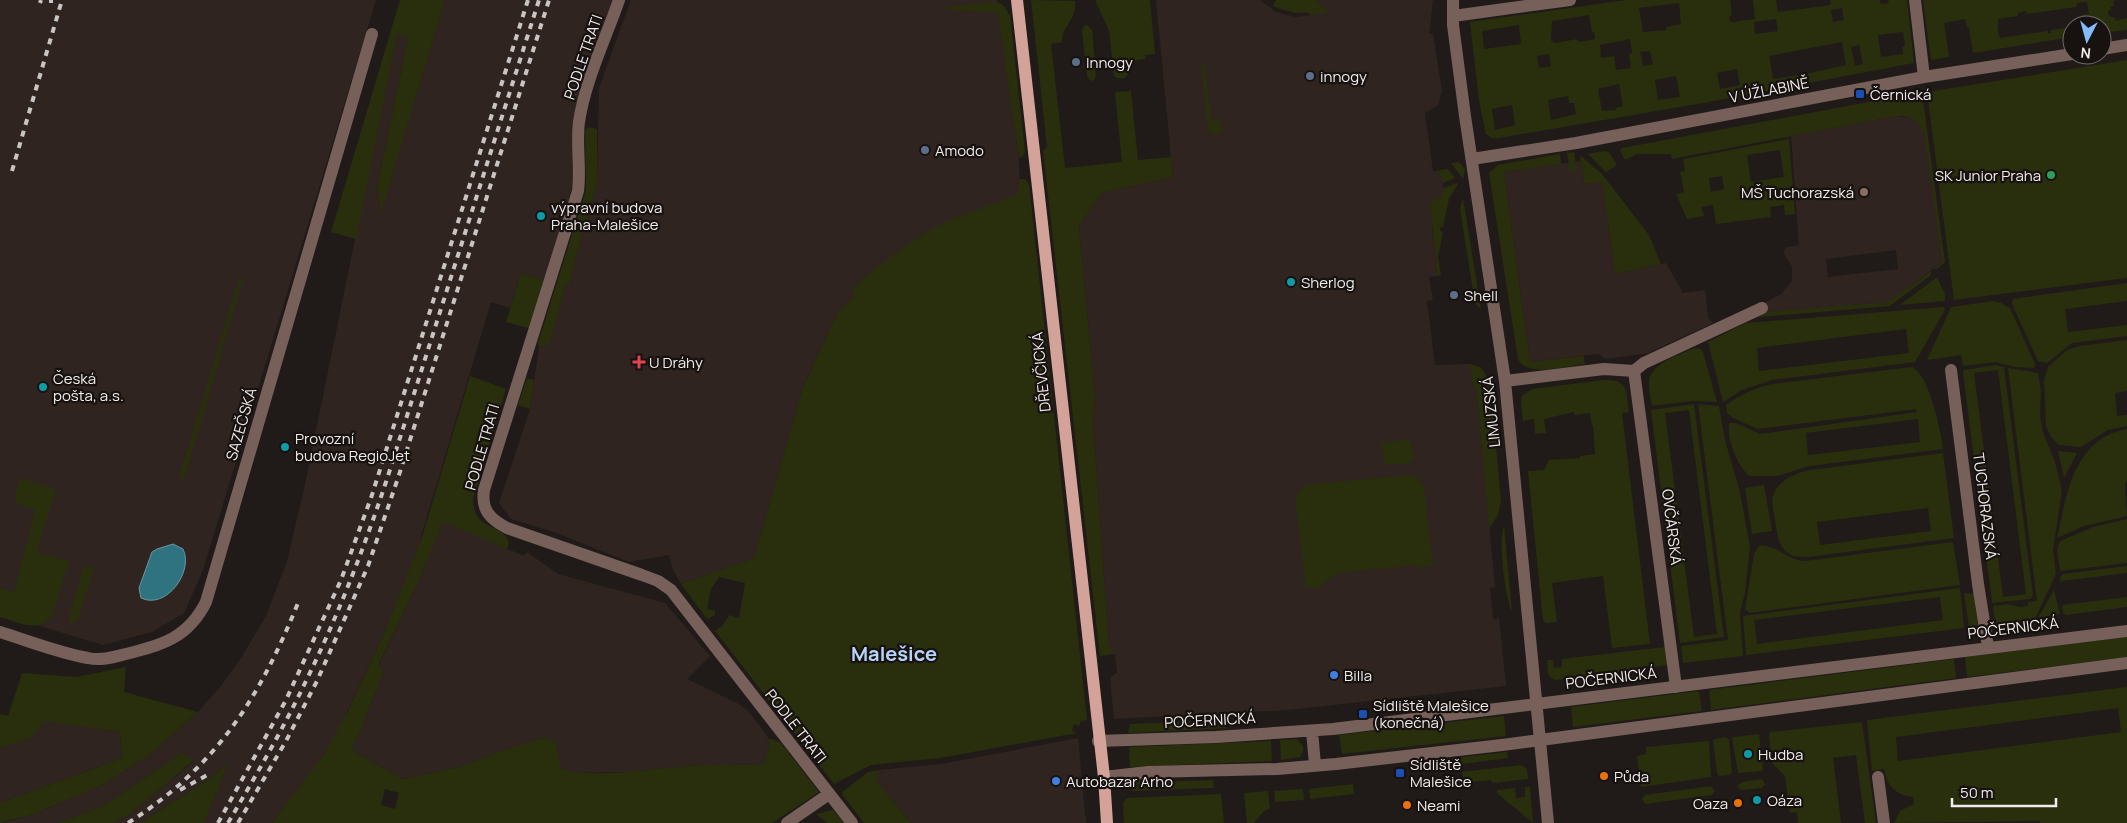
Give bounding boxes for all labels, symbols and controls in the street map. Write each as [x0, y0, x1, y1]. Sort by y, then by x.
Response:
street label: PODLE TRATI [559, 12, 607, 102]
north arrow [2062, 15, 2112, 65]
text: N [2080, 43, 2092, 63]
place label: Innogy [1086, 52, 1133, 73]
marker: Innogy [1070, 56, 1082, 68]
place label: innogy [1320, 66, 1367, 87]
marker: innogy [1304, 70, 1316, 82]
street label: V ÚŽLABINĚ [1728, 72, 1810, 108]
place label: Černická [1870, 84, 1931, 105]
marker: Černická [1854, 88, 1866, 100]
place label: Amodo [935, 140, 984, 161]
marker: Amodo [919, 144, 931, 156]
place label: SK Junior Praha [1935, 165, 2041, 186]
marker: SK Junior Praha [2045, 169, 2057, 181]
place label: MŠ Tuchorazská [1741, 182, 1854, 203]
marker: MŠ Tuchorazská [1858, 186, 1870, 198]
place label: výpravní budova Praha-Malešice [551, 197, 662, 235]
marker: výpravní budova Praha-Malešice [535, 210, 547, 222]
place label: Sherlog [1301, 272, 1355, 293]
marker: Sherlog [1285, 276, 1297, 288]
place label: Shell [1464, 285, 1498, 306]
marker: Shell [1448, 289, 1460, 301]
street label: DŘEVČICKÁ [1026, 331, 1056, 413]
place label: U Dráhy [649, 352, 703, 373]
marker: U Dráhy [633, 356, 645, 368]
place label: Česká pošta, a.s. [53, 368, 124, 406]
street label: LIMUZSKÁ [1477, 375, 1505, 448]
marker: Česká pošta, a.s. [37, 381, 49, 393]
street label: SAZEČSKÁ [221, 385, 262, 463]
street label: PODLE TRATI [460, 401, 504, 493]
place label: Provozní budova RegioJet [295, 428, 410, 466]
marker: Provozní budova RegioJet [279, 441, 291, 453]
street label: TUCHORAZSKÁ [1968, 452, 2002, 561]
street label: OVČÁRSKÁ [1657, 488, 1687, 567]
street label: POČERNICKÁ [1966, 612, 2060, 644]
district label: Malešice [851, 640, 937, 667]
street label: POČERNICKÁ [1564, 662, 1658, 694]
place label: Billa [1344, 665, 1372, 686]
marker: Billa [1328, 669, 1340, 681]
street label: PODLE TRATI [760, 685, 832, 767]
place label: Sídliště Malešice (konečná) [1373, 695, 1489, 733]
street label: POČERNICKÁ [1164, 707, 1257, 733]
marker: Sídliště Malešice (konečná) [1357, 708, 1369, 720]
place label: Hudba [1758, 744, 1803, 765]
marker: Hudba [1742, 748, 1754, 760]
place label: Sídliště Malešice [1410, 754, 1472, 792]
place label: Půda [1614, 766, 1649, 787]
marker: Sídliště Malešice [1394, 767, 1406, 779]
marker: Půda [1598, 770, 1610, 782]
place label: Autobazar Arho [1066, 771, 1173, 792]
marker: Autobazar Arho [1050, 775, 1062, 787]
scale bar [1952, 776, 2056, 808]
text: 50 m [1960, 782, 1994, 803]
place label: Oáza [1767, 790, 1802, 811]
place label: Oaza [1693, 793, 1728, 814]
marker: Oáza [1751, 794, 1763, 806]
place label: Neami [1417, 795, 1460, 816]
marker: Oaza [1732, 797, 1744, 809]
marker: Neami [1401, 799, 1413, 811]

